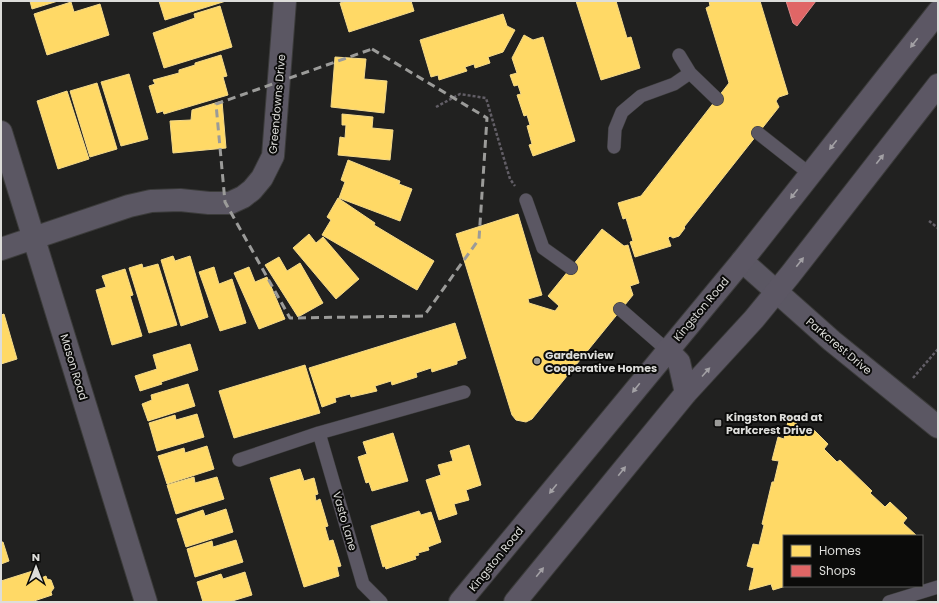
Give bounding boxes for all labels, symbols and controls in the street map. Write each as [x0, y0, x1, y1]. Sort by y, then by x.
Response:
one-way arrow [910, 37, 918, 48]
street label: Greendowns Drive [265, 53, 289, 155]
one-way arrow [829, 139, 838, 150]
one-way arrow [876, 154, 884, 165]
one-way arrow [790, 189, 798, 200]
one-way arrow [796, 256, 804, 267]
street label: Kingston Road [669, 274, 733, 344]
street label: Parkcrest Drive [803, 314, 875, 378]
street label: Mason Road [56, 332, 92, 402]
place label: Gardenview Cooperative Homes [545, 347, 657, 376]
marker: Gardenview Cooperative Homes [532, 356, 542, 366]
one-way arrow [701, 367, 711, 377]
one-way arrow [631, 383, 640, 393]
place label: Kingston Road at Parkcrest Drive [726, 409, 823, 438]
marker: Kingston Road at Parkcrest Drive [713, 418, 723, 428]
one-way arrow [618, 466, 627, 477]
one-way arrow [549, 483, 558, 494]
street label: Vasto Lane [329, 490, 361, 553]
street label: Kingston Road [465, 523, 527, 595]
legend [783, 535, 923, 587]
text: Homes [819, 542, 861, 559]
north arrow [16, 547, 56, 587]
text: N [32, 549, 40, 565]
text: Shops [819, 562, 856, 579]
one-way arrow [535, 566, 544, 577]

